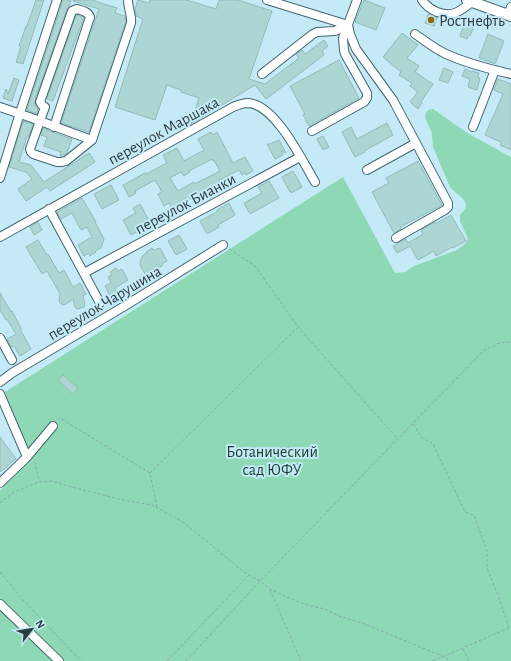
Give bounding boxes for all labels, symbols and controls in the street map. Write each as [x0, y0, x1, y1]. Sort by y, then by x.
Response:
place label: Ростнефть [439, 13, 505, 29]
marker: Ростнефть [426, 15, 436, 25]
street label: переулок Маршака [105, 94, 222, 169]
street label: переулок Бианки [132, 171, 239, 238]
street label: переулок Чарушина [45, 263, 165, 344]
park label: Ботанический сад ЮФУ [226, 444, 318, 478]
north arrow [12, 609, 52, 649]
text: N [33, 618, 47, 630]

